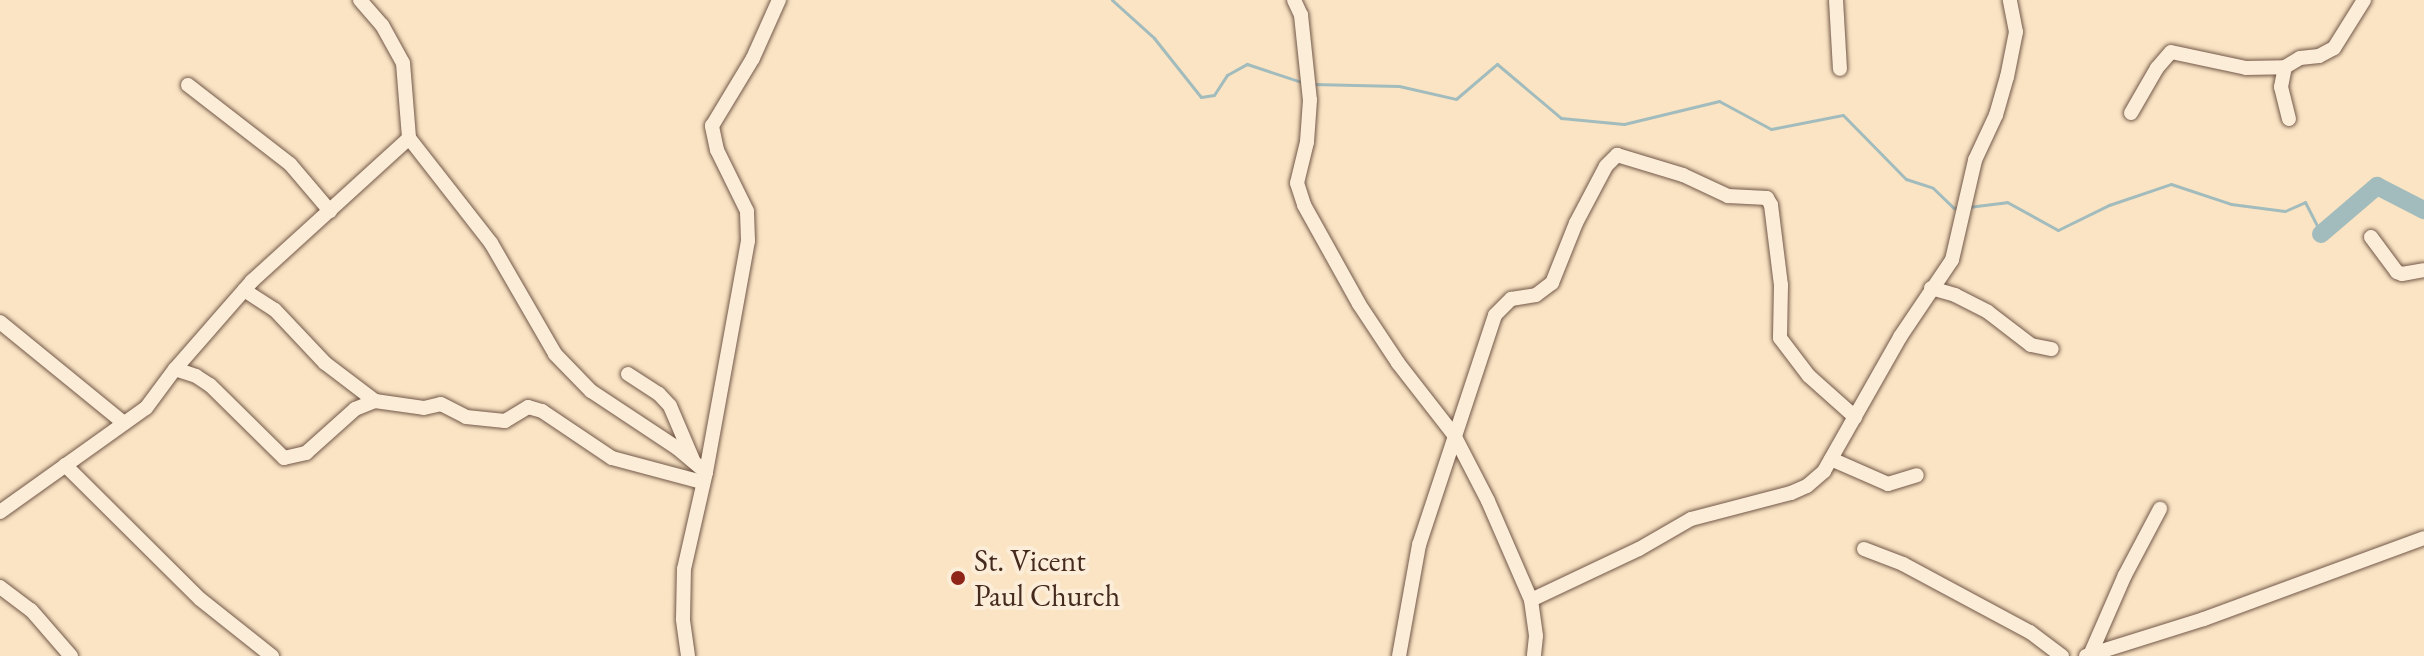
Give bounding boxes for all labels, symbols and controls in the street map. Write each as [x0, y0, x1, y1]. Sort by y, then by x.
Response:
place label: St. Vicent Paul Church [974, 543, 1120, 614]
marker: St. Vicent Paul Church [949, 569, 967, 587]

